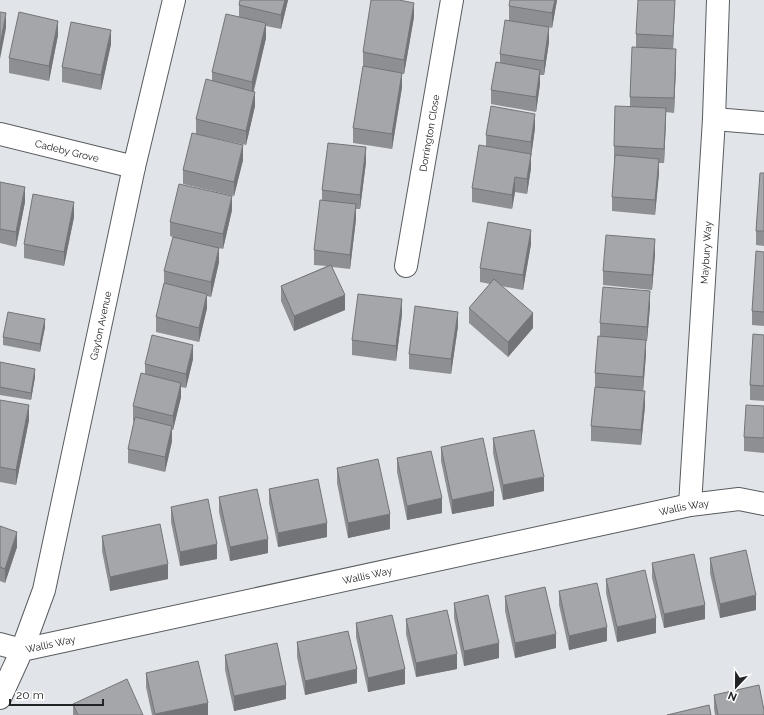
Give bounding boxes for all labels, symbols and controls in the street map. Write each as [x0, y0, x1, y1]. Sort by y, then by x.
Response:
street label: Dorrington Close [417, 93, 442, 173]
street label: Cadeby Grove [34, 138, 100, 164]
street label: Maybury Way [699, 220, 714, 284]
street label: Gayton Avenue [88, 290, 113, 361]
street label: Wallis Way [658, 498, 710, 518]
street label: Wallis Way [341, 565, 394, 586]
street label: Wallis Way [25, 633, 77, 655]
north arrow [716, 667, 756, 707]
scale bar [10, 681, 103, 707]
text: 20 m [16, 688, 44, 702]
text: N [726, 688, 739, 703]

